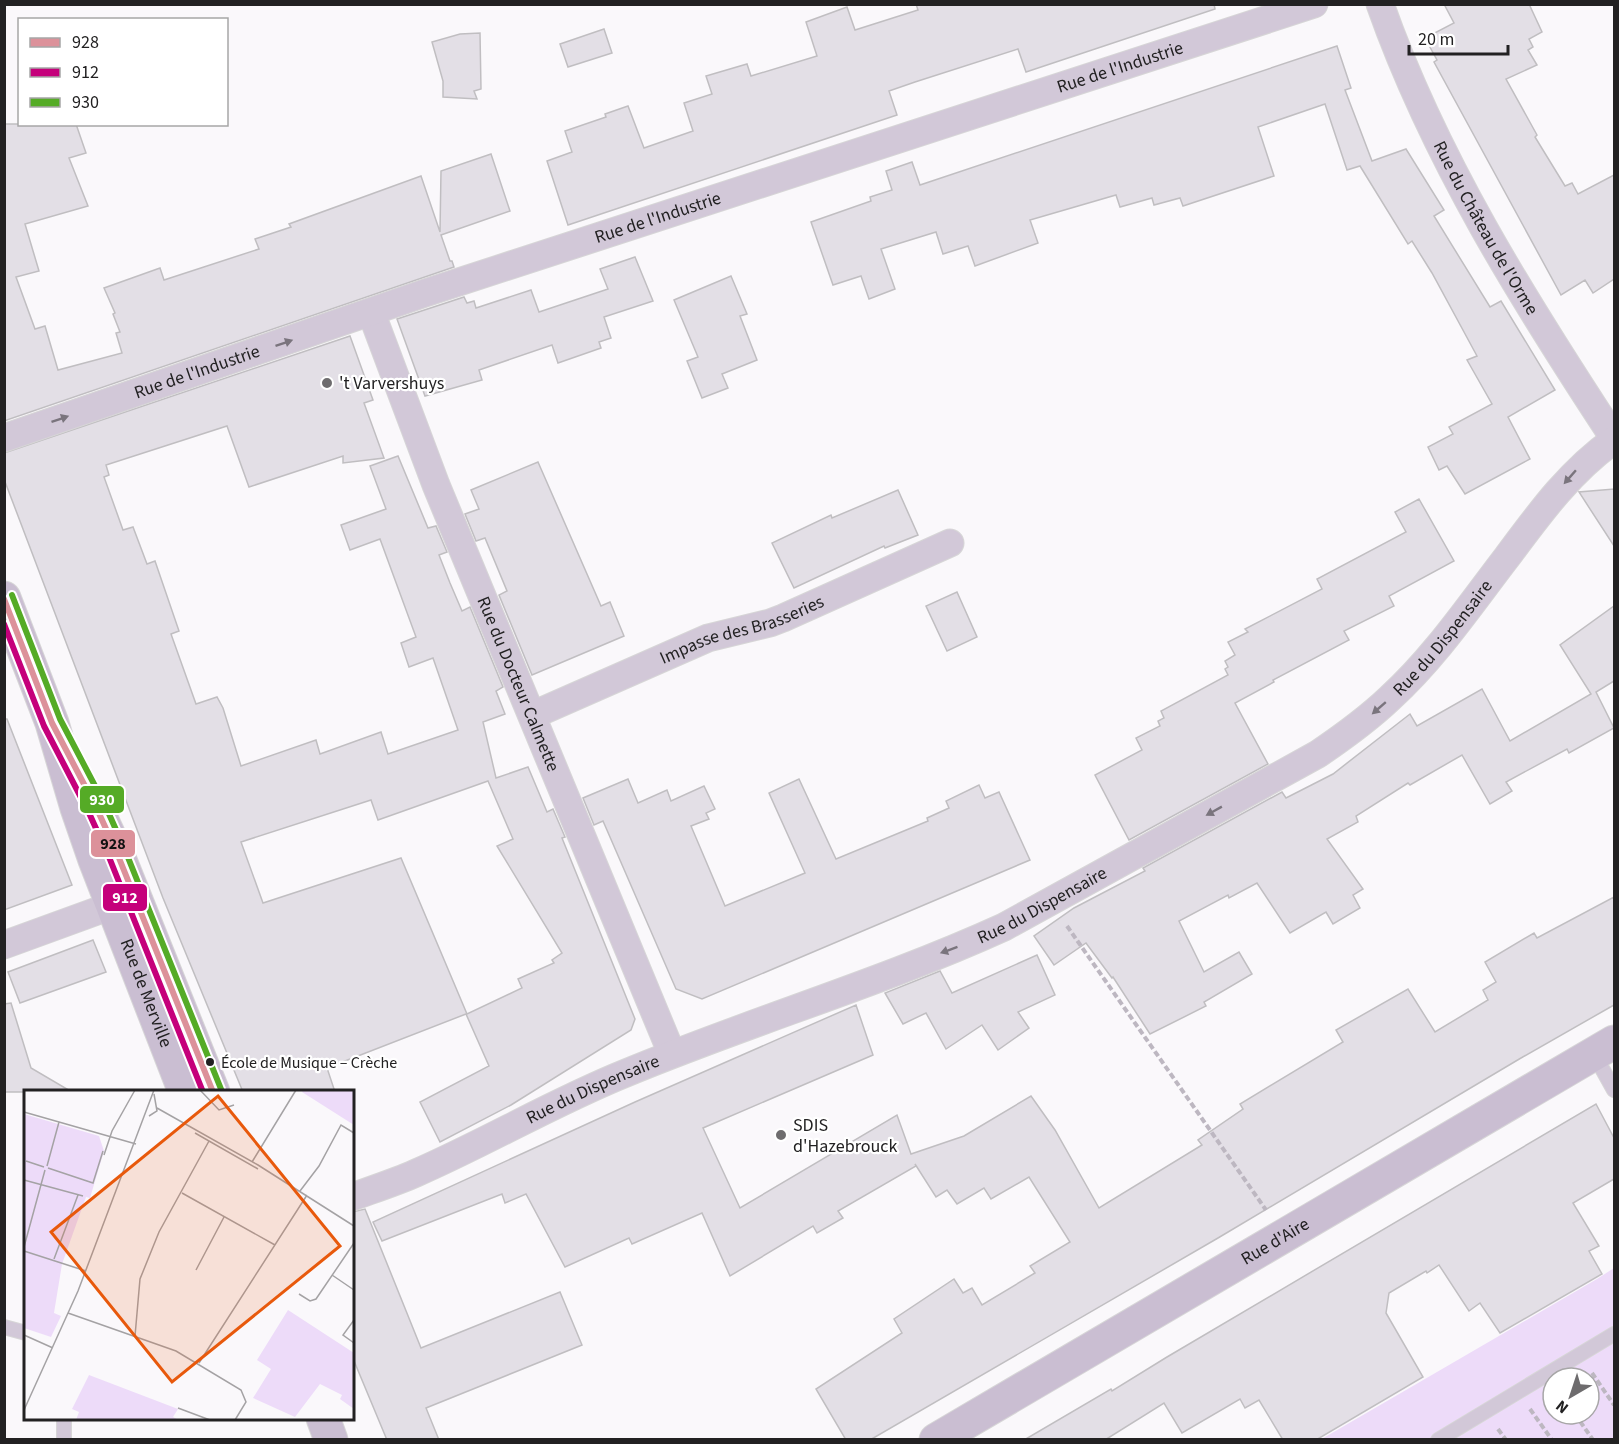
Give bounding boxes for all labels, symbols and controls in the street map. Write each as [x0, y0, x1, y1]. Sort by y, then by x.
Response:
legend [18, 18, 228, 126]
scale bar [1409, 18, 1508, 56]
text: 20 m [1418, 27, 1454, 52]
text: 928 [72, 30, 99, 55]
street label: Rue de l'Industrie [1054, 35, 1187, 100]
text: 912 [72, 60, 99, 85]
text: 930 [72, 90, 99, 115]
street label: Rue du Château de l'Orme [1427, 137, 1544, 320]
street label: Rue de l'Industrie [591, 186, 724, 250]
one-way arrow [275, 337, 293, 347]
street label: Rue de l'Industrie [131, 339, 263, 405]
place label: 't Varvershuys [339, 371, 444, 396]
marker: 't Varvershuys [320, 376, 334, 390]
one-way arrow [51, 414, 69, 424]
one-way arrow [1563, 470, 1577, 485]
street label: Rue du Dispensaire [1387, 575, 1498, 702]
street label: Impasse des Brasseries [656, 589, 828, 671]
street label: Rue du Docteur Calmette [471, 593, 565, 775]
one-way arrow [1372, 701, 1387, 714]
line badge: 930 [79, 785, 125, 814]
text: 930 [89, 789, 115, 811]
one-way arrow [1206, 805, 1222, 816]
line badge: 928 [90, 829, 136, 858]
text: 928 [100, 833, 126, 855]
street label: Rue du Dispensaire [973, 861, 1112, 950]
line badge: 912 [102, 883, 148, 912]
text: 912 [112, 887, 138, 909]
street label: Rue de Merville [114, 935, 179, 1051]
one-way arrow [939, 946, 957, 956]
street label: Rue du Dispensaire [522, 1049, 663, 1131]
place label: École de Musique – Crèche [221, 1052, 397, 1074]
marker: École de Musique – Crèche [204, 1056, 216, 1068]
inset map [24, 1090, 354, 1420]
place label: SDIS d'Hazebrouck [793, 1113, 897, 1159]
marker: SDIS d'Hazebrouck [774, 1128, 788, 1142]
street label: Rue d'Aire [1236, 1212, 1314, 1271]
north arrow [1541, 1366, 1601, 1426]
text: N [1551, 1395, 1573, 1419]

